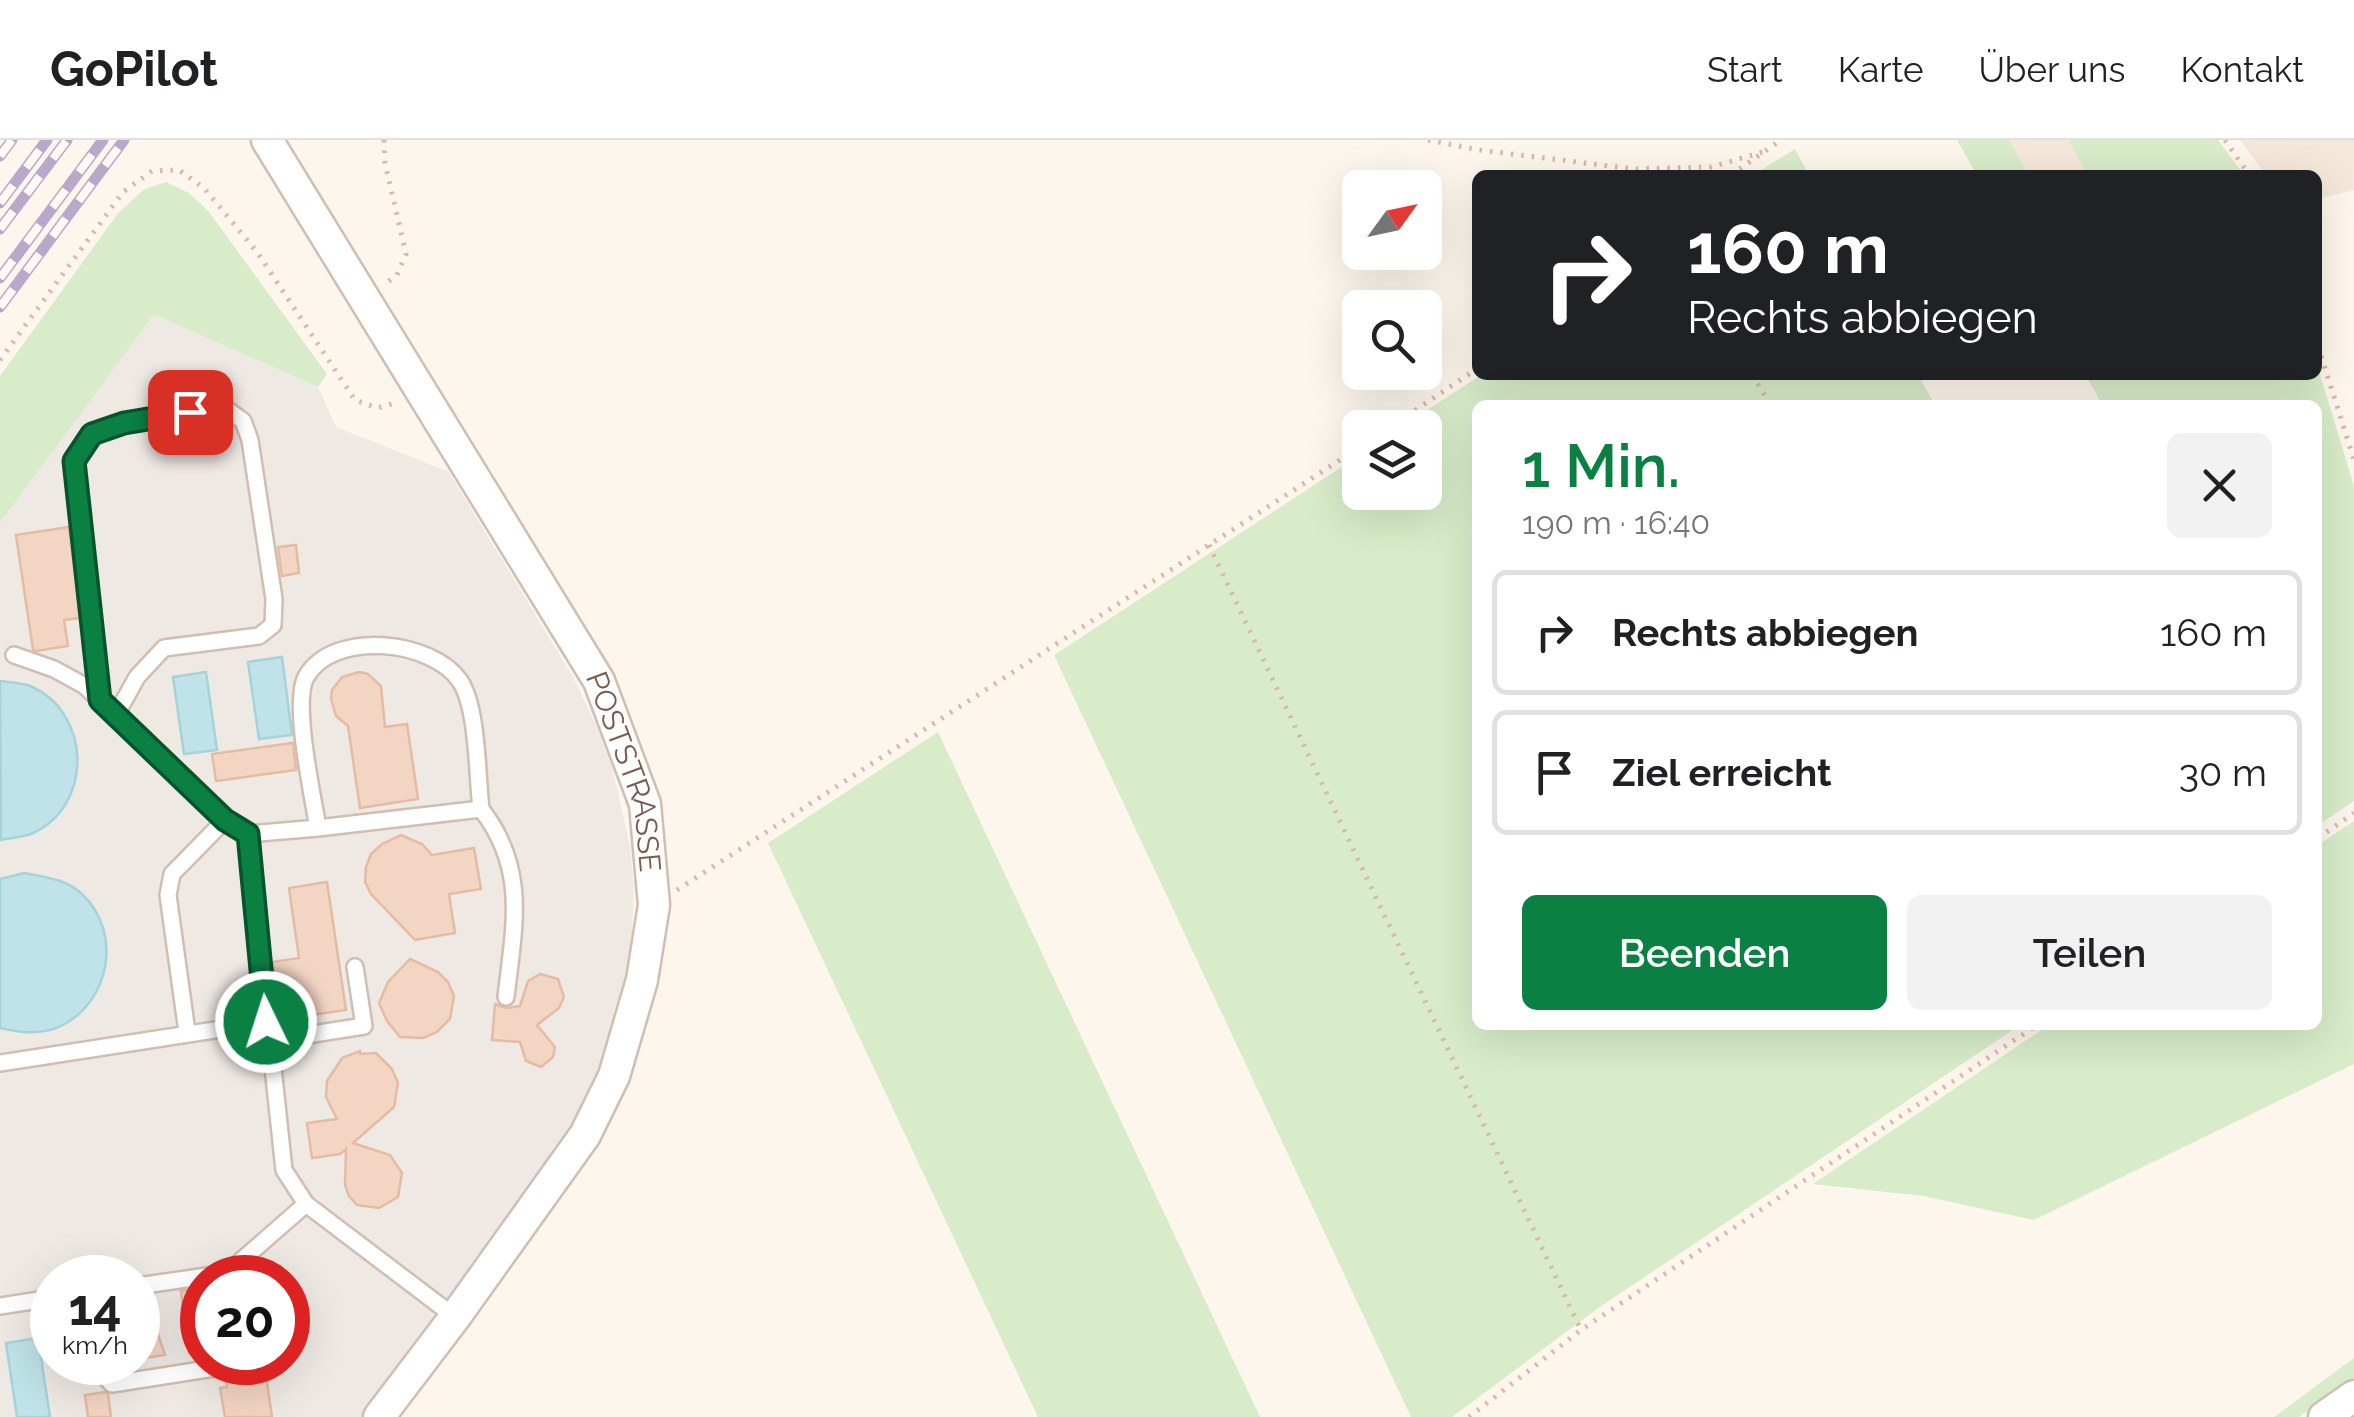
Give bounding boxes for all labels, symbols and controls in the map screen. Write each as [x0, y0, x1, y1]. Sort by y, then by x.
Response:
text: GoPilot [50, 41, 218, 97]
text: Start [1707, 49, 1783, 90]
text: Karte [1838, 49, 1924, 90]
text: Über uns [1979, 49, 2125, 90]
text: Kontakt [2180, 49, 2304, 90]
north arrow [1342, 170, 1442, 270]
map controls [1342, 170, 1442, 510]
text: 160 m [1687, 207, 1889, 289]
icon: right [1522, 210, 1652, 340]
button: search [1342, 290, 1442, 390]
text: Rechts abbiegen [1687, 291, 2038, 344]
pin [148, 370, 233, 455]
icon: arrive [163, 385, 218, 440]
button: layers [1342, 410, 1442, 510]
text: 1 Min. [1522, 431, 1680, 501]
button: close [2167, 433, 2272, 538]
text: 190 m · 16:40 [1522, 504, 1710, 541]
icon: right [1527, 605, 1582, 660]
text: Rechts abbiegen [1612, 610, 1918, 655]
text: 160 m [2160, 610, 2267, 655]
street label: POSTSTRASSE [579, 667, 668, 873]
icon: arrive [1527, 745, 1582, 800]
text: Ziel erreicht [1612, 750, 1832, 795]
text: 30 m [2179, 750, 2267, 795]
button: Beenden [1522, 895, 1887, 1010]
button: Teilen [1907, 895, 2272, 1010]
position arrow [214, 970, 318, 1074]
speed limit sign: 20 [180, 1255, 310, 1385]
text: 14 [68, 1278, 122, 1337]
text: km/h [62, 1330, 128, 1360]

